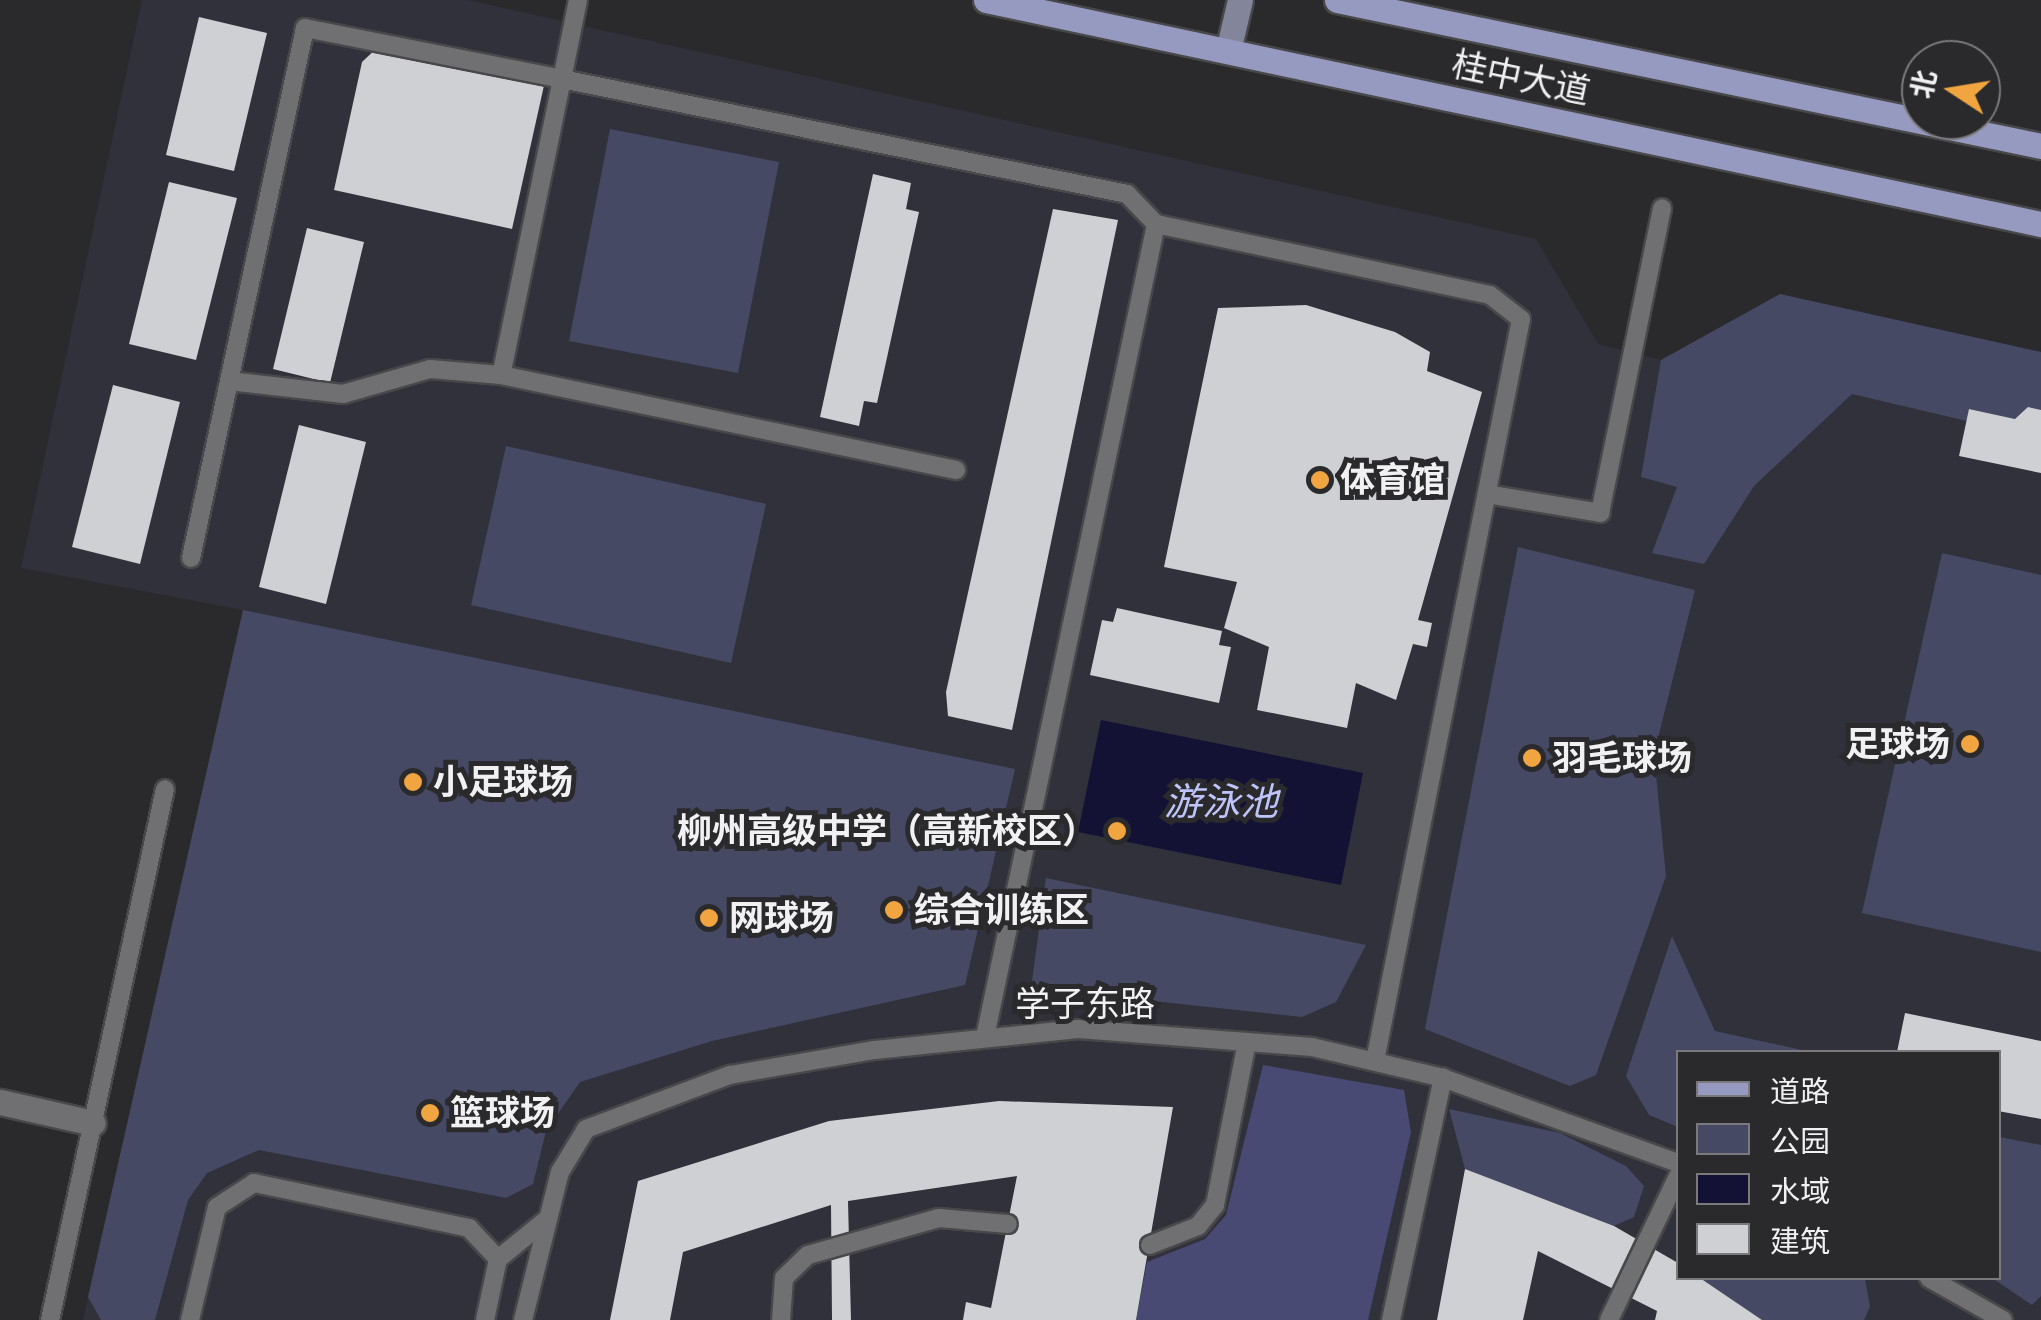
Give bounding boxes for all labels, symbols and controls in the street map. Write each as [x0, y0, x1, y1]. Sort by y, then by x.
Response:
north arrow [1901, 40, 2001, 140]
street label: 桂中大道 [1448, 43, 1594, 113]
text: 北 [1904, 67, 1943, 101]
place label: 体育馆 [1340, 459, 1445, 501]
marker: 体育馆 [1309, 469, 1331, 491]
place label: 足球场 [1845, 723, 1950, 765]
marker: 足球场 [1959, 733, 1981, 755]
place label: 羽毛球场 [1552, 737, 1692, 779]
marker: 羽毛球场 [1521, 747, 1543, 769]
place label: 小足球场 [433, 761, 573, 803]
marker: 小足球场 [402, 771, 424, 793]
water label: 游泳池 [1164, 780, 1278, 826]
place label: 柳州高级中学（高新校区） [677, 810, 1097, 852]
marker: 柳州高级中学（高新校区） [1106, 820, 1128, 842]
place label: 综合训练区 [914, 889, 1089, 931]
place label: 网球场 [729, 897, 834, 939]
marker: 综合训练区 [883, 899, 905, 921]
marker: 网球场 [698, 907, 720, 929]
street label: 学子东路 [1015, 983, 1155, 1025]
legend [1676, 1050, 2001, 1280]
text: 道路 [1770, 1073, 1830, 1110]
place label: 篮球场 [450, 1092, 555, 1134]
marker: 篮球场 [419, 1102, 441, 1124]
text: 公园 [1770, 1123, 1830, 1160]
text: 水域 [1770, 1173, 1830, 1210]
text: 建筑 [1770, 1223, 1830, 1260]

